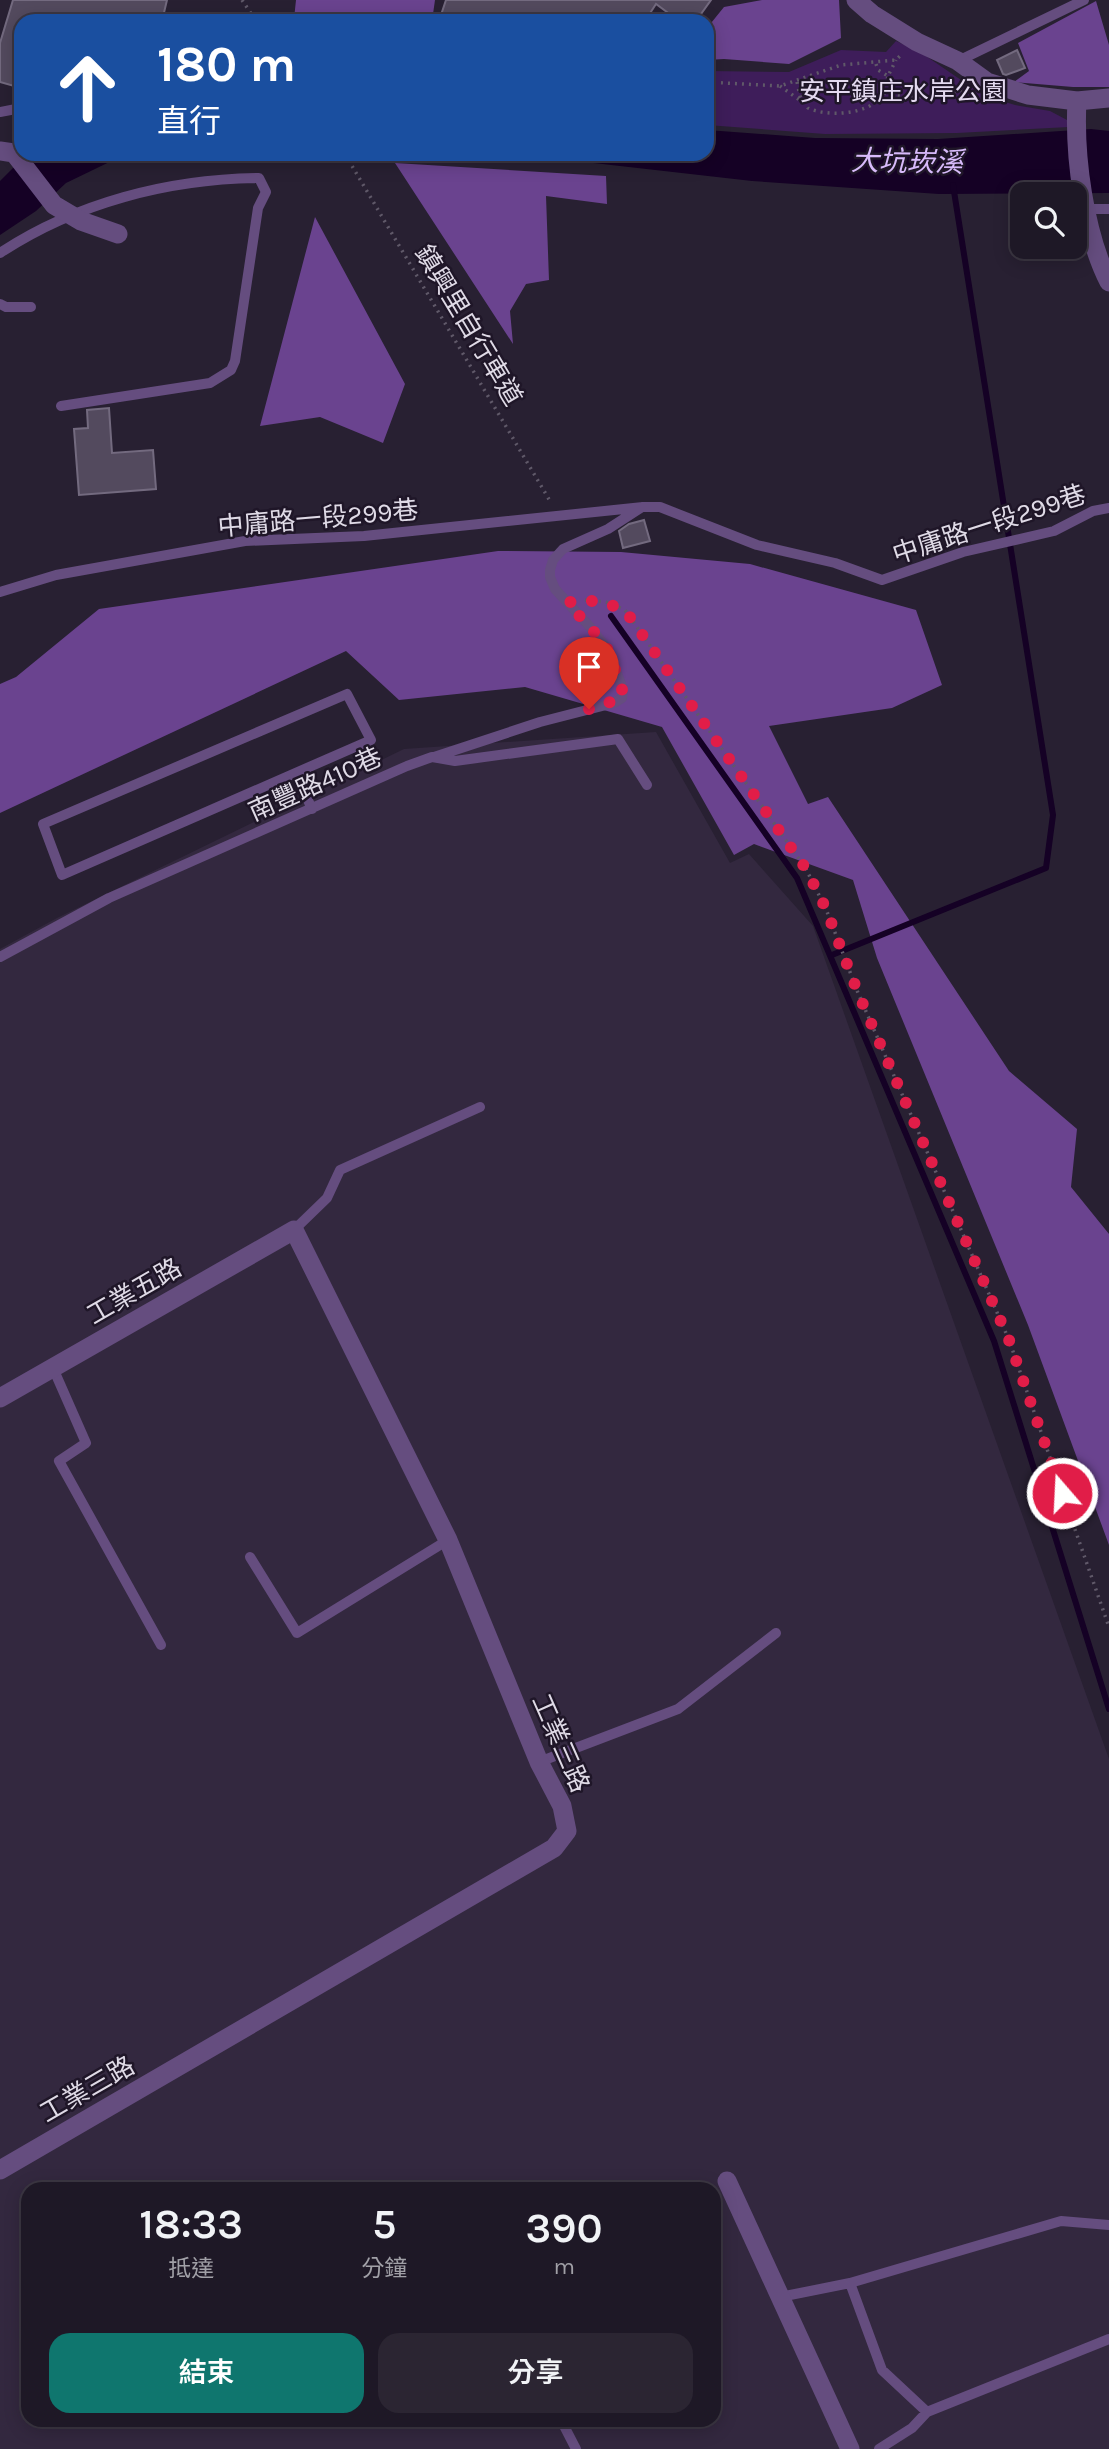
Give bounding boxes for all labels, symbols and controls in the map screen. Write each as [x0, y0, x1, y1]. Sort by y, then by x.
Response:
text: 180 m [157, 36, 296, 93]
icon: ahead [42, 42, 133, 133]
park label: 安平鎮庄水岸公園 [799, 76, 1007, 107]
text: 直行 [157, 103, 221, 140]
water label: 大坑崁溪 [851, 144, 967, 179]
map controls [1010, 182, 1087, 259]
button: search [1010, 182, 1087, 259]
street label: 鎮興里自行車道 [408, 239, 529, 411]
street label: 中庸路一段299巷 [889, 479, 1090, 570]
street label: 中庸路一段299巷 [216, 494, 420, 543]
pin [559, 637, 619, 709]
icon: arrive [570, 648, 608, 686]
street label: 南豐路410巷 [244, 741, 387, 828]
street label: 工業五路 [81, 1252, 187, 1331]
position arrow [1025, 1456, 1099, 1530]
street label: 工業三路 [525, 1689, 596, 1797]
street label: 工業三路 [34, 2050, 140, 2129]
text: 18:33 [139, 2199, 243, 2249]
text: 5 [372, 2199, 396, 2249]
text: 390 [526, 2203, 603, 2253]
text: m [553, 2253, 575, 2280]
text: 抵達 [168, 2255, 214, 2282]
text: 分鐘 [361, 2255, 407, 2282]
button: 結束 [49, 2333, 364, 2413]
button: 分享 [378, 2333, 693, 2413]

